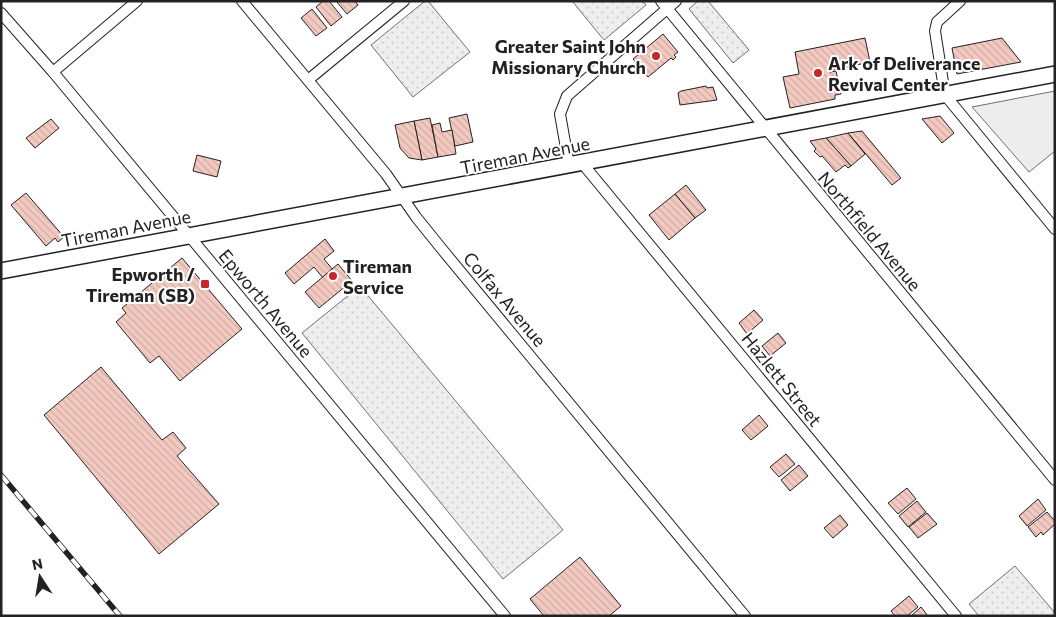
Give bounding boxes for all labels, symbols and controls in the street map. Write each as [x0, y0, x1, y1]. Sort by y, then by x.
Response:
place label: Greater Saint John Missionary Church [491, 35, 646, 78]
marker: Greater Saint John Missionary Church [650, 50, 662, 62]
place label: Ark of Deliverance Revival Center [828, 52, 980, 95]
marker: Ark of Deliverance Revival Center [812, 67, 824, 79]
street label: Tireman Avenue [458, 132, 592, 178]
street label: Northfield Avenue [814, 167, 926, 295]
street label: Tireman Avenue [59, 205, 193, 251]
street label: Epworth Avenue [214, 244, 318, 362]
street label: Colfax Avenue [459, 247, 551, 351]
place label: Tireman Service [343, 255, 412, 298]
place label: Epworth / Tireman (SB) [86, 263, 195, 306]
marker: Tireman Service [327, 270, 339, 282]
marker: Epworth / Tireman (SB) [199, 278, 211, 290]
street label: Hazlett Street [737, 327, 827, 431]
north arrow [15, 552, 65, 602]
text: N [30, 554, 44, 573]

